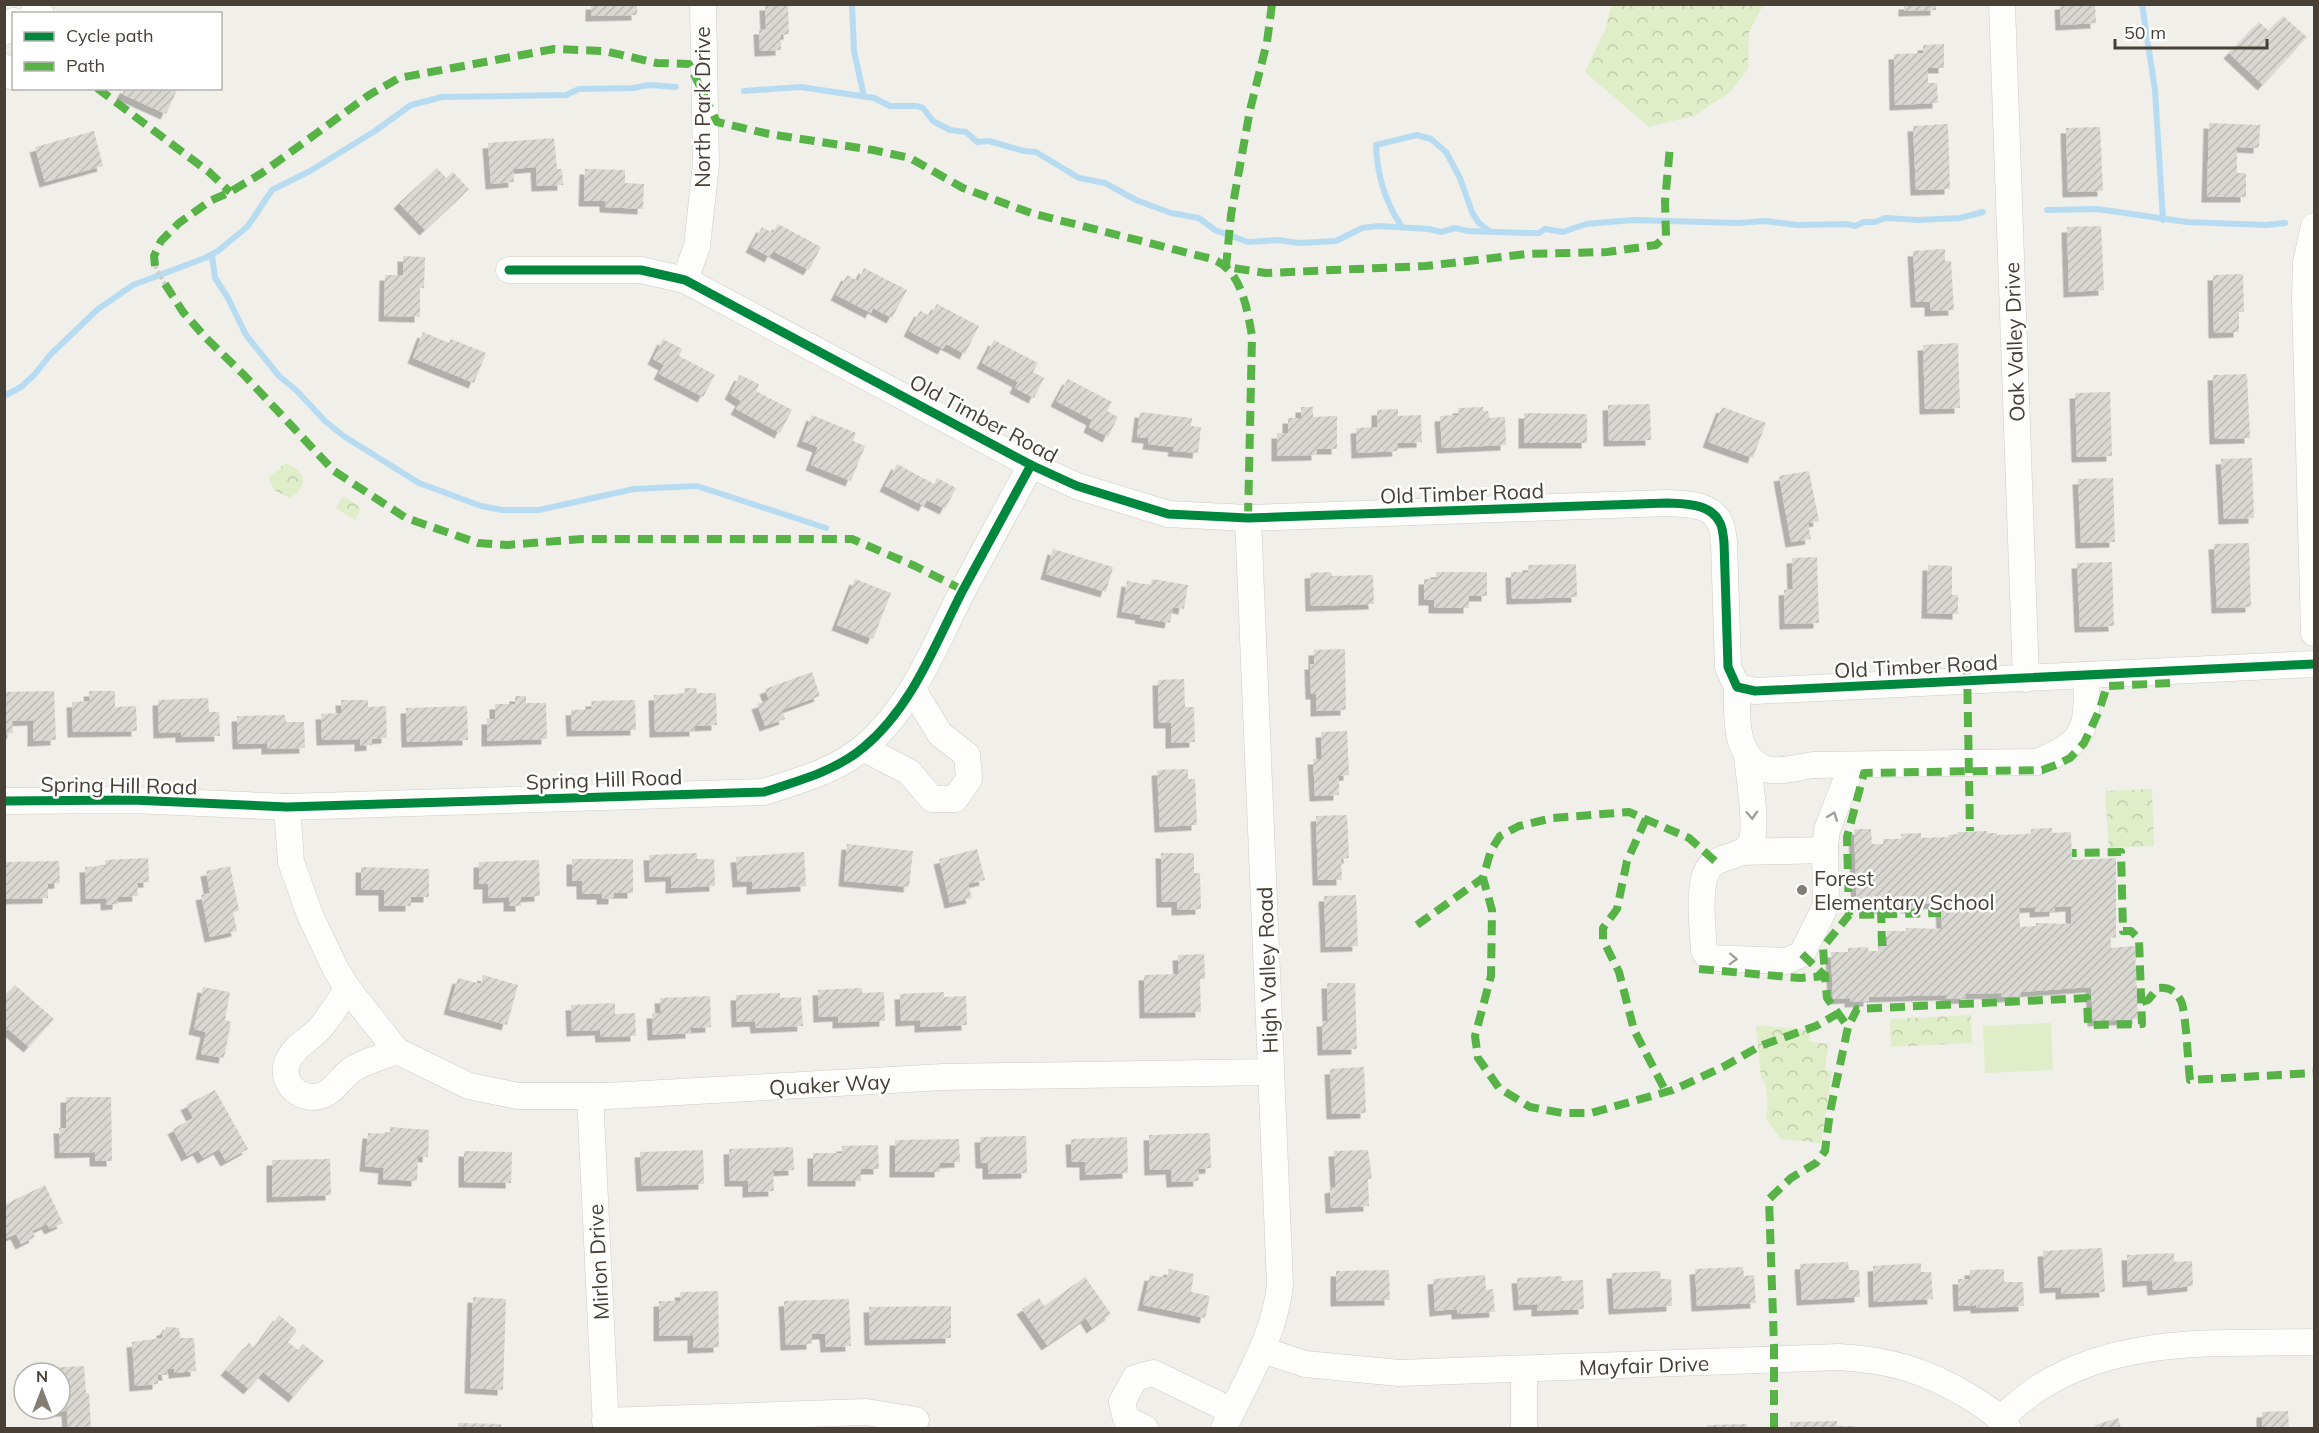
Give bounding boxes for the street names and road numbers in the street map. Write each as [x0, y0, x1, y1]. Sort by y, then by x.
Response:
street label: North Park Drive [689, 26, 715, 188]
street label: Oak Valley Drive [1998, 262, 2030, 422]
street label: Old Timber Road [905, 368, 1063, 468]
street label: Old Timber Road [1380, 477, 1544, 509]
street label: Old Timber Road [1833, 649, 1999, 683]
street label: Spring Hill Road [525, 763, 683, 795]
street label: Spring Hill Road [40, 771, 198, 799]
street label: High Valley Road [1251, 886, 1283, 1054]
street label: Quaker Way [768, 1068, 892, 1100]
street label: Mirlon Drive [582, 1203, 614, 1321]
street label: Mayfair Drive [1578, 1350, 1710, 1380]

